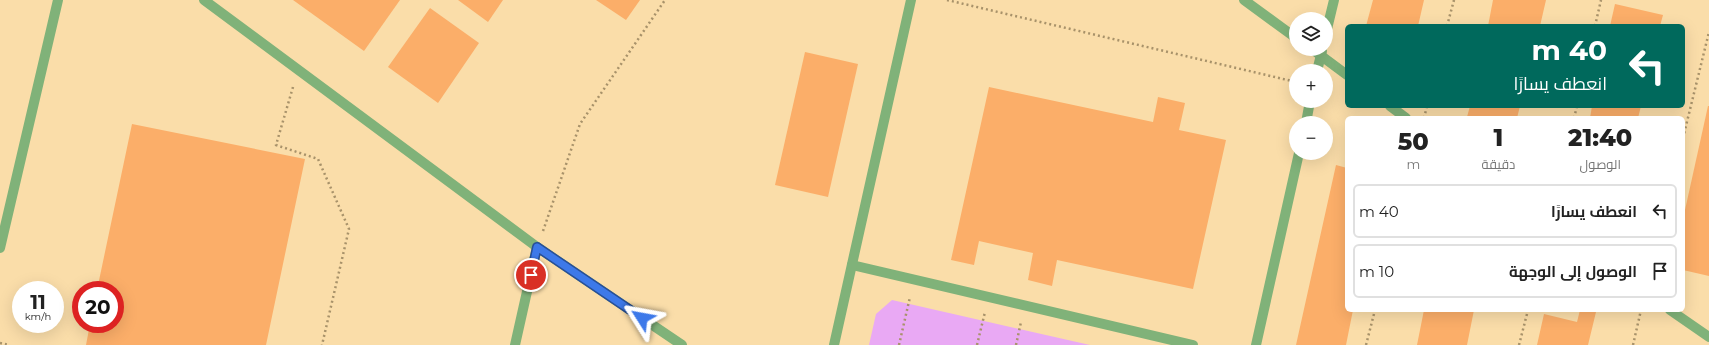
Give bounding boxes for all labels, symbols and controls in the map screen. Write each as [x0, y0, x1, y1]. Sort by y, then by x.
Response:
map controls [1289, 12, 1333, 160]
button: layers [1289, 12, 1333, 56]
text: 40 m [1531, 33, 1607, 67]
icon: left [1621, 40, 1673, 92]
button: + [1289, 64, 1333, 108]
text: انعطف يسارًا [1514, 73, 1607, 95]
button: − [1289, 116, 1333, 160]
text: 1 [1494, 123, 1503, 152]
text: 21:40 [1568, 123, 1632, 152]
text: 50 [1398, 127, 1429, 156]
text: m [1406, 156, 1420, 172]
text: دقيقة [1482, 156, 1515, 172]
text: الوصول [1579, 156, 1621, 172]
icon: left [1649, 200, 1671, 222]
text: 40 m [1359, 202, 1399, 221]
text: انعطف يسارًا [1551, 202, 1637, 221]
pin [514, 258, 548, 292]
icon: arrive [1649, 260, 1671, 282]
text: 10 m [1359, 262, 1394, 281]
text: الوصول إلى الوجهة [1509, 262, 1637, 281]
icon: arrive [520, 264, 542, 286]
speed limit sign: 20 [72, 281, 124, 333]
text: 11 [30, 290, 46, 314]
position arrow [621, 297, 663, 339]
text: km/h [25, 310, 51, 323]

